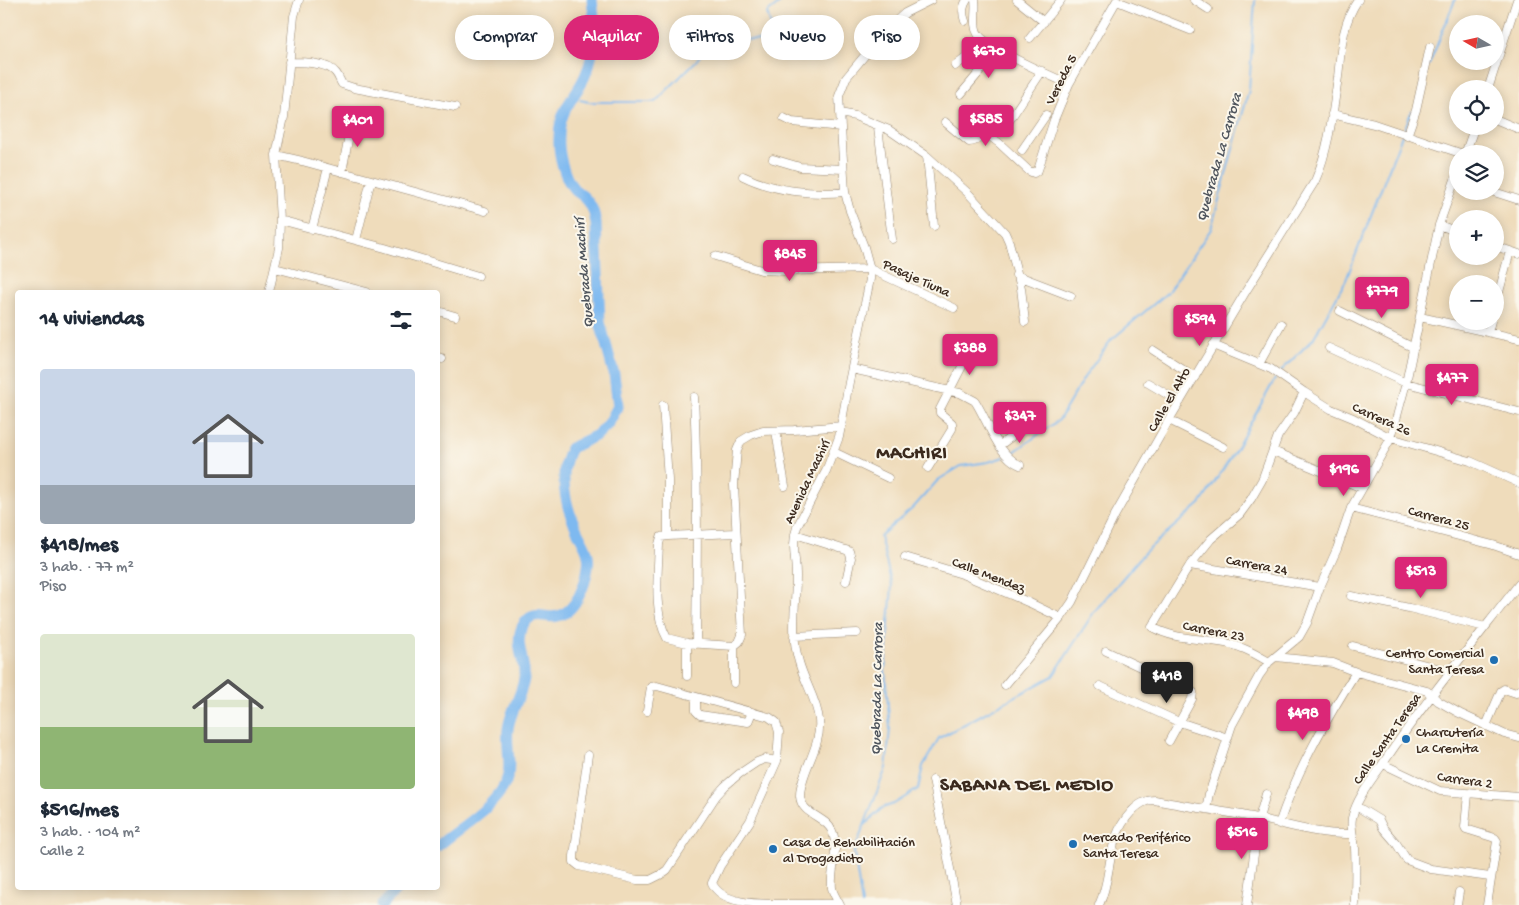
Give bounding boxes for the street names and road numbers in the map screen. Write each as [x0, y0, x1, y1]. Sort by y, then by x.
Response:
street label: Vereda 5 [1042, 52, 1082, 109]
street label: Pasaje Tiuna [879, 256, 953, 303]
street label: Calle El Alto [1145, 365, 1195, 435]
street label: Carrera 26 [1349, 400, 1414, 441]
street label: Avenida Machirí [781, 436, 836, 527]
street label: Carrera 25 [1406, 503, 1471, 536]
street label: Carrera 24 [1225, 553, 1289, 580]
street label: Calle Mendez [949, 555, 1028, 598]
street label: Carrera 23 [1181, 618, 1246, 647]
street label: Calle Santa Teresa [1350, 690, 1427, 788]
street label: Carrera 2 [1436, 769, 1493, 794]

